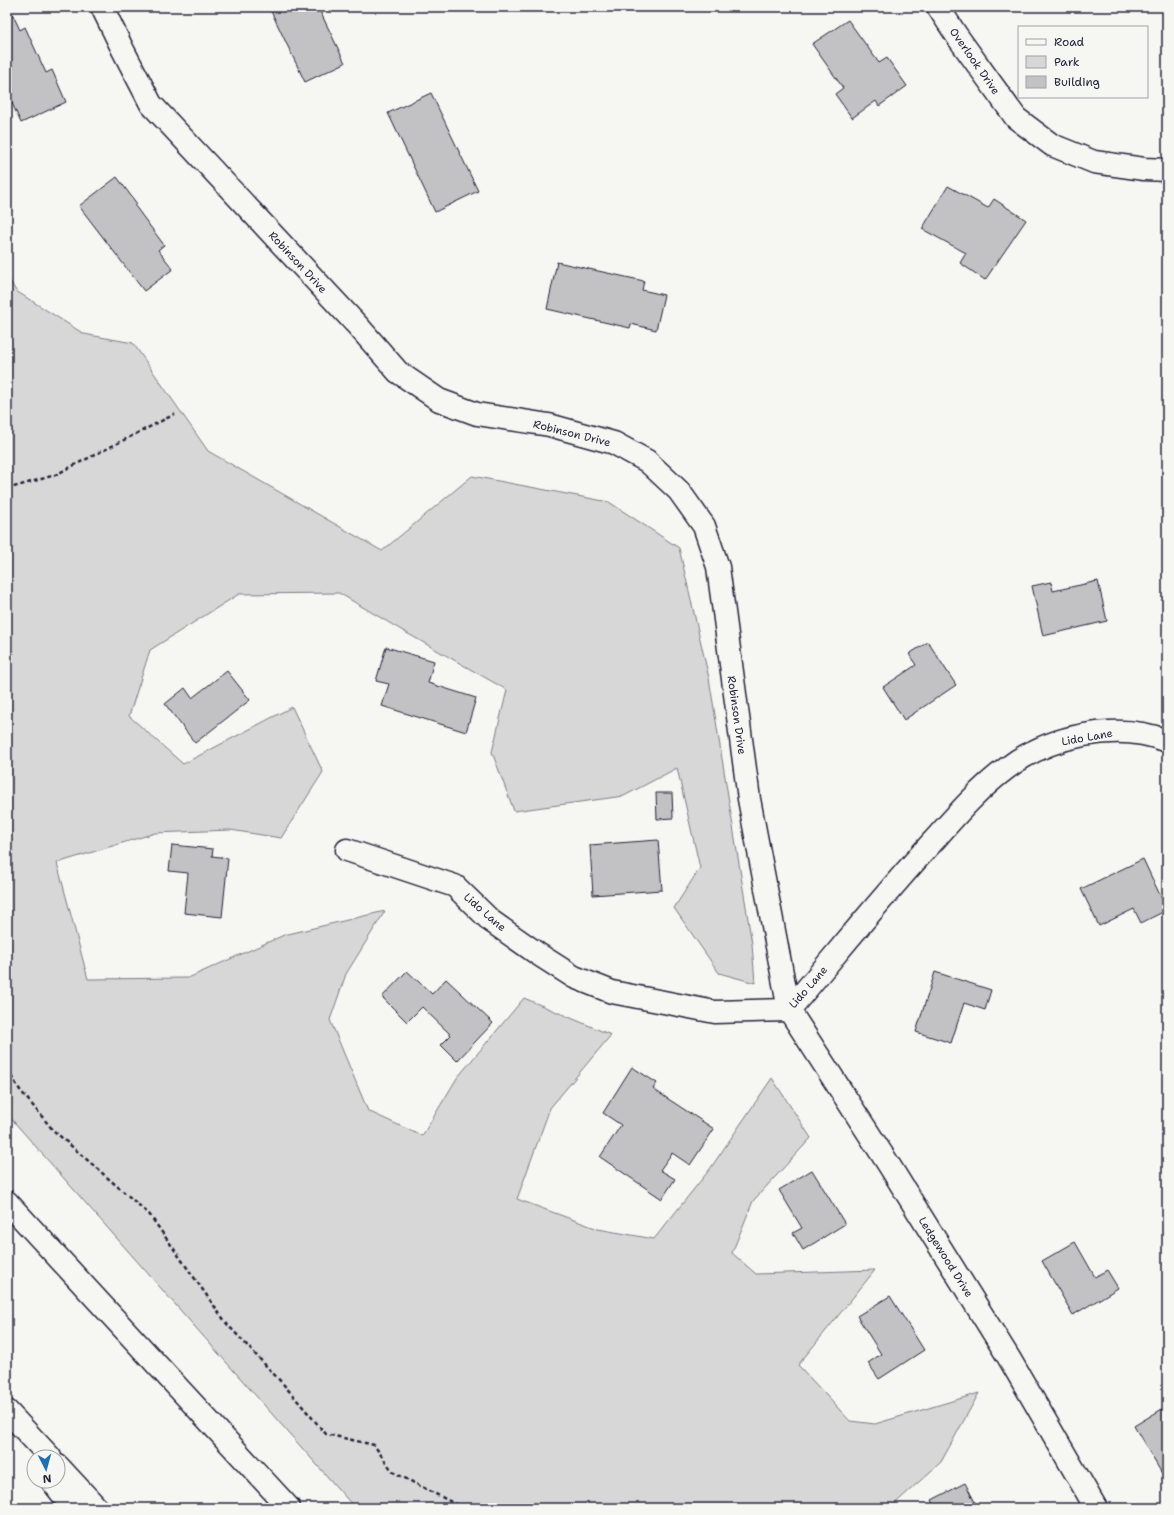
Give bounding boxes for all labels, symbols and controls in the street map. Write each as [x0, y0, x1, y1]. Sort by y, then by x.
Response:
street label: Overlook Drive [946, 25, 1003, 98]
legend [1018, 26, 1148, 98]
text: Road [1054, 34, 1085, 50]
text: Park [1054, 54, 1080, 70]
text: Building [1054, 74, 1100, 90]
street label: Robinson Drive [265, 228, 330, 296]
street label: Robinson Drive [532, 417, 612, 450]
street label: Robinson Drive [724, 675, 749, 755]
street label: Lido Lane [1060, 726, 1114, 749]
street label: Lido Lane [460, 890, 509, 935]
street label: Lido Lane [786, 963, 831, 1012]
street label: Ledgewood Drive [915, 1214, 976, 1300]
north arrow [26, 1449, 66, 1489]
text: N [42, 1471, 52, 1486]

